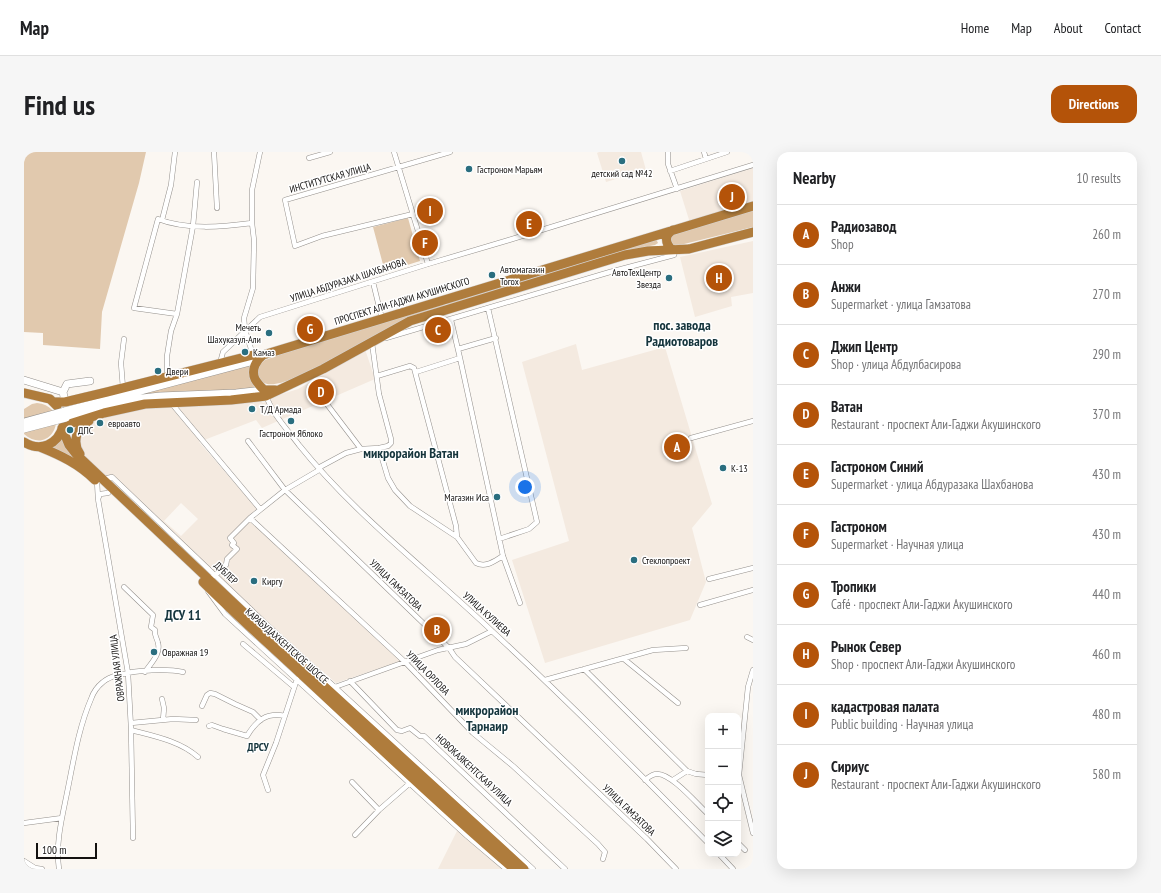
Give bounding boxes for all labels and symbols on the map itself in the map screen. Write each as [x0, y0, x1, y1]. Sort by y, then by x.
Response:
marker: детский сад №42 [617, 156, 627, 166]
street label: ИНСТИТУТСКАЯ УЛИЦА [288, 160, 372, 196]
place label: Гастроном Марьям [477, 163, 543, 176]
marker: Гастроном Марьям [464, 164, 474, 174]
place label: детский сад №42 [591, 167, 653, 180]
pin: J [719, 182, 745, 212]
pin: I [417, 196, 443, 226]
pin: E [516, 209, 542, 239]
pin: F [412, 228, 438, 258]
street label: УЛИЦА АБДУРАЗАКА ШАХБАНОВА [289, 255, 408, 305]
place label: Автомагазин Тогох [500, 263, 545, 288]
pin: H [706, 263, 732, 293]
place label: АвтоТехЦентр Звезда [612, 266, 661, 291]
marker: Автомагазин Тогох [487, 270, 497, 280]
marker: АвтоТехЦентр Звезда [664, 273, 674, 283]
street label: ПРОСПЕКТ АЛИ-ГАДЖИ АКУШИНСКОГО [333, 274, 472, 328]
pin: G [297, 314, 323, 344]
pin: C [425, 315, 451, 345]
district label: пос. завода Радиотоваров [646, 316, 718, 350]
place label: Мечеть Шахуказул-Али [207, 321, 261, 346]
marker: Мечеть Шахуказул-Али [264, 328, 274, 338]
place label: Камаз [253, 346, 275, 359]
marker: Камаз [240, 347, 250, 357]
place label: Двери [166, 365, 188, 378]
marker: Двери [153, 366, 163, 376]
pin: D [308, 377, 334, 407]
place label: Т/Д Армада [260, 403, 301, 416]
marker: Т/Д Армада [247, 404, 257, 414]
marker: Гастроном Яблоко [286, 416, 296, 426]
place label: евроавто [108, 417, 140, 430]
marker: евроавто [95, 418, 105, 428]
place label: ДПС [78, 424, 94, 437]
marker: ДПС [65, 425, 75, 435]
place label: Гастроном Яблоко [259, 427, 323, 440]
pin: A [664, 432, 690, 462]
district label: микрорайон Ватан [363, 444, 459, 462]
place label: К-13 [731, 462, 748, 475]
marker: К-13 [718, 463, 728, 473]
your location [515, 477, 535, 497]
place label: Магазин Иса [444, 491, 489, 504]
marker: Магазин Иса [492, 492, 502, 502]
place label: Стеклопроект [642, 554, 691, 567]
marker: Стеклопроект [629, 555, 639, 565]
street label: УЛИЦА ГАМЗАТОВА [367, 557, 425, 614]
street label: ДУБЛЕР [211, 559, 241, 588]
place label: Киргу [262, 575, 283, 588]
marker: Киргу [249, 576, 259, 586]
street label: УЛИЦА КУЛИЕВА [460, 589, 514, 639]
street label: КАРАБУДАХКЕНТСКОЕ ШОССЕ [243, 605, 331, 687]
district label: ДСУ 11 [165, 606, 201, 624]
pin: B [424, 615, 450, 645]
street label: ОВРАЖНАЯ УЛИЦА [106, 634, 128, 702]
place label: Овражная 19 [162, 646, 209, 659]
marker: Овражная 19 [149, 647, 159, 657]
street label: УЛИЦА ОРЛОВА [404, 648, 453, 698]
district label: микрорайон Тарнаир [455, 701, 519, 735]
street label: НОВОКАЯКЕНТСКАЯ УЛИЦА [433, 731, 515, 809]
district label: ДРСУ [247, 740, 269, 754]
street label: УЛИЦА ГАМЗАТОВА [600, 782, 658, 839]
scale bar [36, 841, 97, 860]

